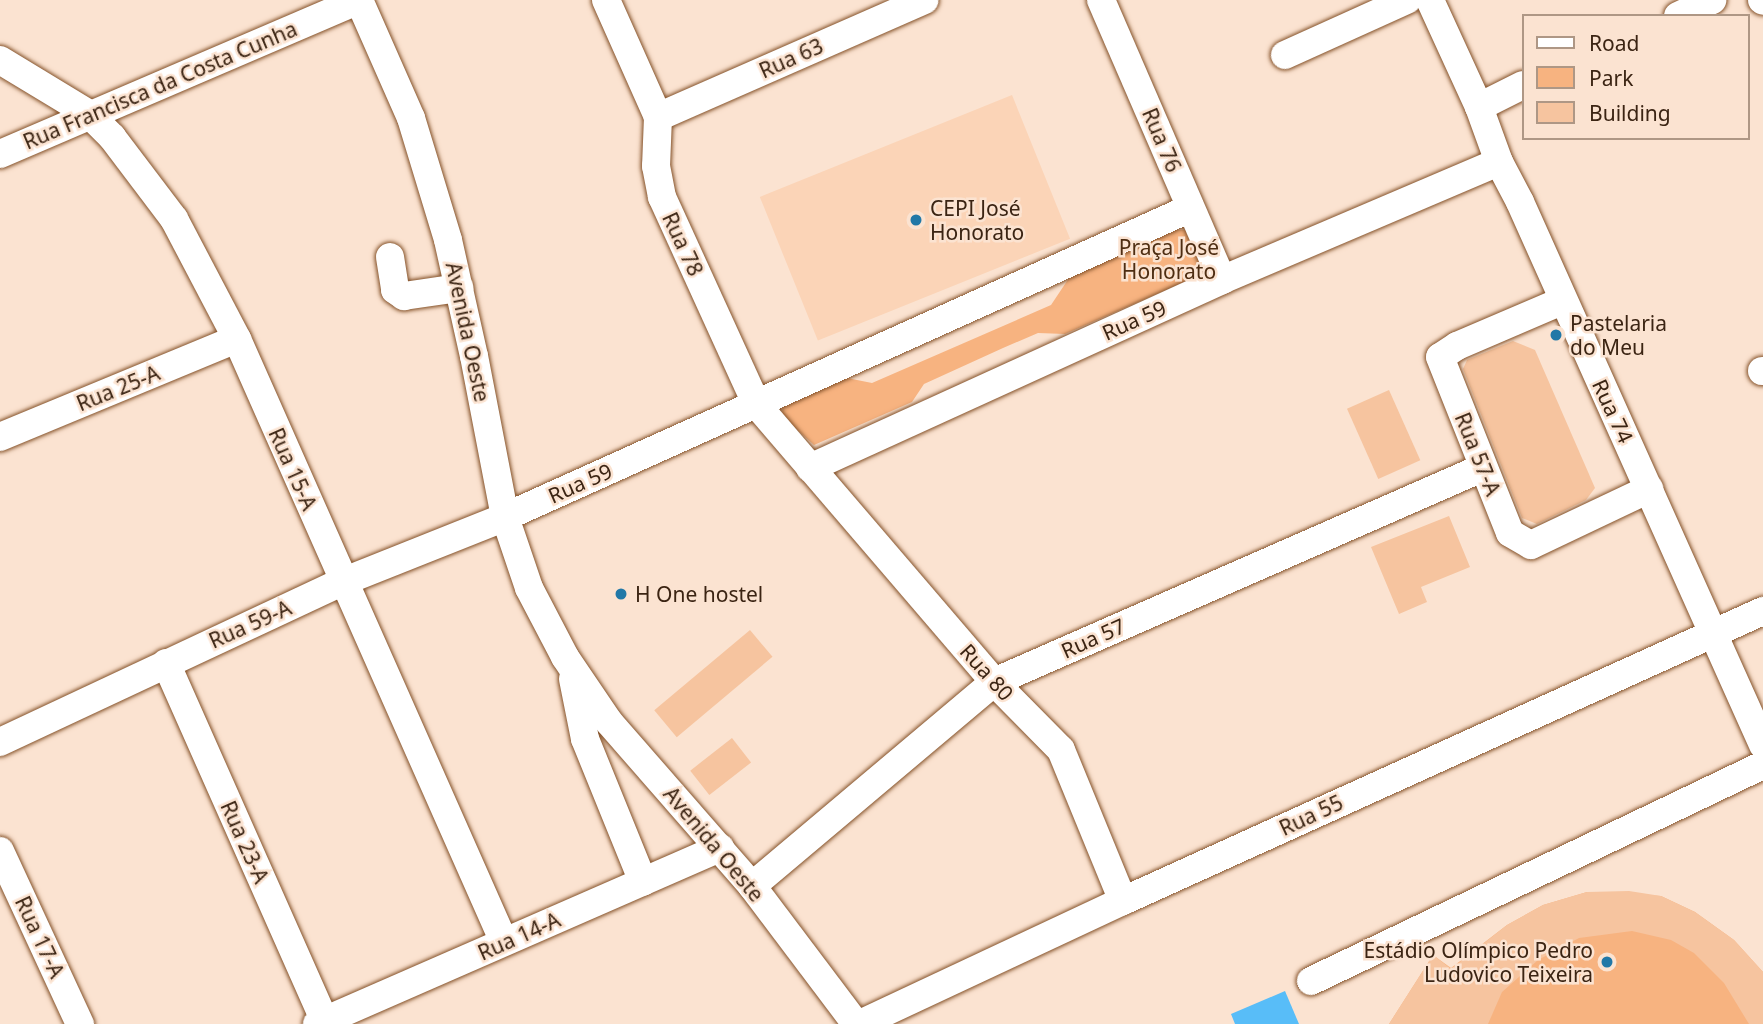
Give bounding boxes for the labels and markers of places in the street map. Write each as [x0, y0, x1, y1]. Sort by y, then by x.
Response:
place label: CEPI José Honorato [930, 195, 1024, 245]
marker: CEPI José Honorato [908, 212, 924, 228]
place label: Pastelaria do Meu [1570, 310, 1667, 360]
marker: Pastelaria do Meu [1548, 327, 1564, 343]
place label: H One hostel [635, 581, 763, 607]
marker: H One hostel [613, 586, 629, 602]
place label: Estádio Olímpico Pedro Ludovico Teixeira [1364, 937, 1593, 987]
marker: Estádio Olímpico Pedro Ludovico Teixeira [1599, 954, 1615, 970]

